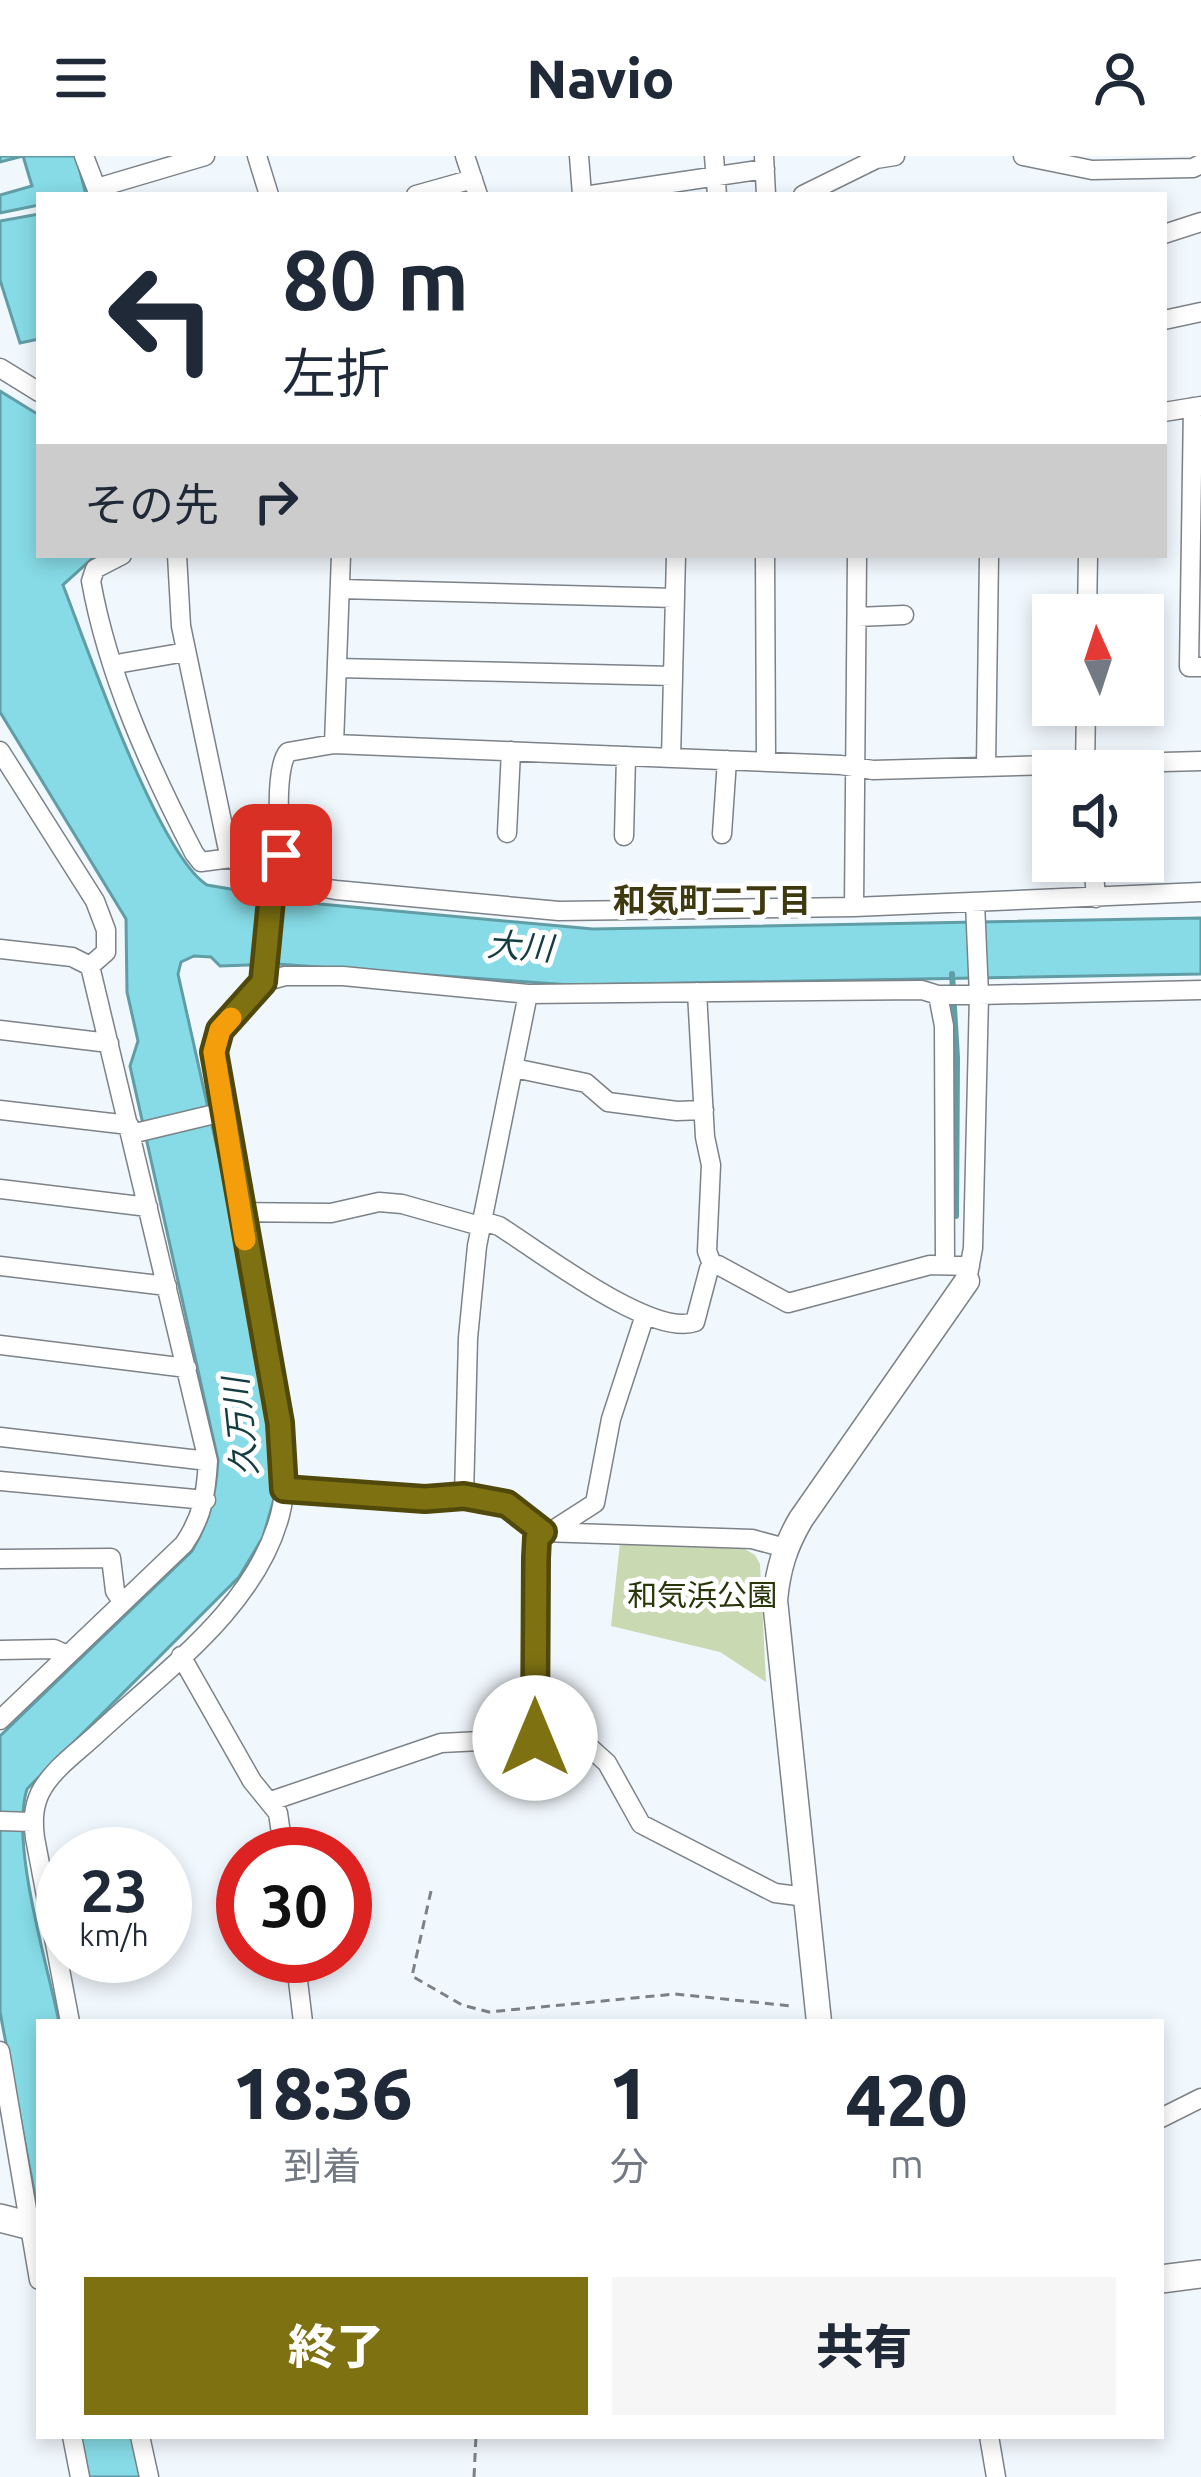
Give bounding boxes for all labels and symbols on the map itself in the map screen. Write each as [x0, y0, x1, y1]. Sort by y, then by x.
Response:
north arrow [1032, 594, 1164, 726]
pin [230, 804, 332, 906]
district label: 和気町二丁目 [613, 881, 811, 918]
water label: 大川 [486, 925, 557, 966]
water label: 久万川 [216, 1373, 263, 1478]
park label: 和気浜公園 [627, 1578, 777, 1612]
position arrow [472, 1675, 598, 1801]
speed limit sign: 30 [216, 1827, 372, 1983]

